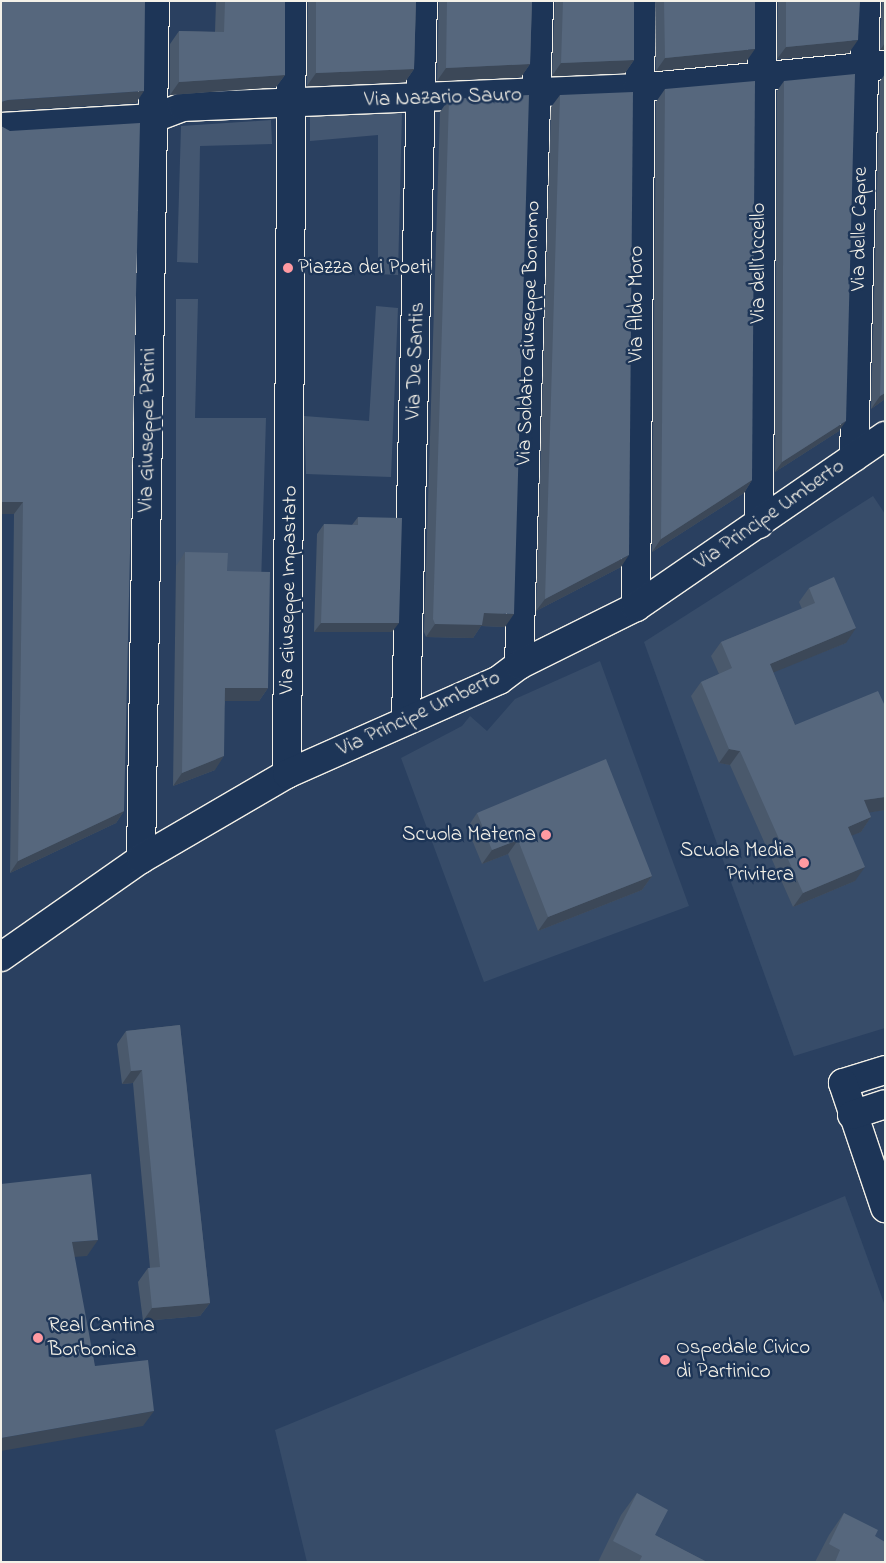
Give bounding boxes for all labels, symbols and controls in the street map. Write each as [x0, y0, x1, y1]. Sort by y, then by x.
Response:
street label: Via Nazario Sauro [364, 83, 522, 113]
street label: Via delle Capre [846, 167, 874, 291]
street label: Via Soldato Giuseppe Bonomo [512, 200, 546, 466]
street label: Via dell'Uccello [746, 202, 772, 324]
street label: Via Aldo Moro [624, 246, 650, 362]
place label: Piazza dei Poeti [298, 255, 431, 281]
marker: Piazza dei Poeti [282, 262, 294, 274]
street label: Via De Santis [401, 302, 431, 420]
street label: Via Giuseppe Parini [134, 348, 162, 512]
street label: Via Principe Umberto [690, 454, 850, 576]
street label: Via Giuseppe Impastato [275, 485, 303, 695]
street label: Via Principe Umberto [334, 665, 504, 763]
place label: Scuola Materna [402, 822, 536, 848]
marker: Scuola Materna [540, 829, 552, 841]
place label: Scuola Media Privitera [680, 838, 794, 888]
marker: Scuola Media Privitera [798, 857, 810, 869]
place label: Real Cantina Borbonica [48, 1313, 155, 1363]
marker: Real Cantina Borbonica [32, 1332, 44, 1344]
place label: Ospedale Civico di Partinico [676, 1335, 810, 1385]
marker: Ospedale Civico di Partinico [658, 1353, 672, 1367]

